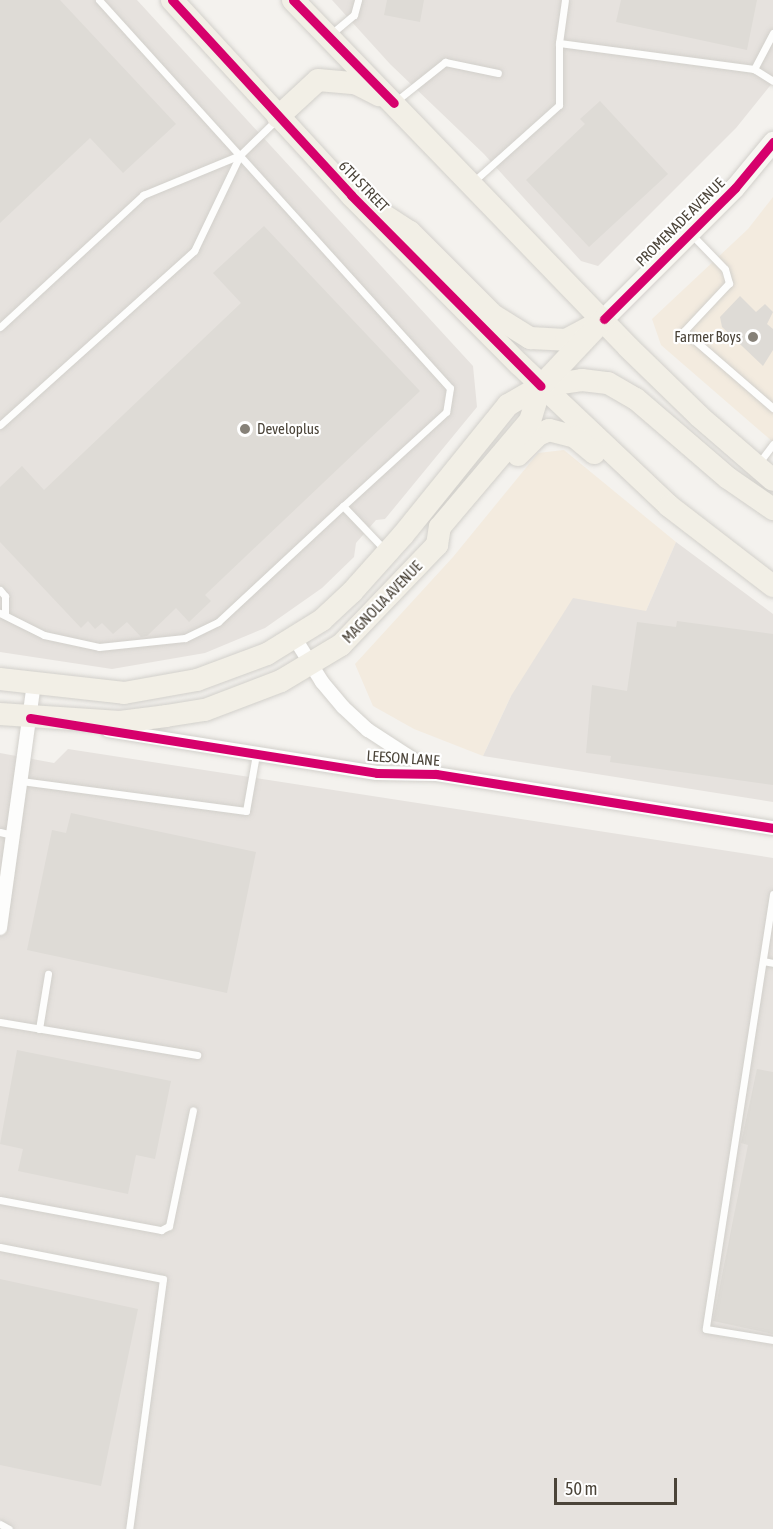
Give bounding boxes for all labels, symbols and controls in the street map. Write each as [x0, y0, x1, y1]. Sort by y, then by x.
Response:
street label: 6TH STREET [335, 157, 393, 215]
street label: PROMENADE AVENUE [632, 174, 728, 270]
place label: Farmer Boys [674, 328, 741, 346]
marker: Farmer Boys [746, 330, 760, 344]
place label: Developlus [257, 420, 319, 438]
marker: Developlus [238, 422, 252, 436]
street label: MAGNOLIA AVENUE [338, 557, 426, 647]
street label: LEESON LANE [366, 746, 440, 770]
scale bar [557, 1466, 680, 1504]
text: 50 m [565, 1478, 597, 1499]

